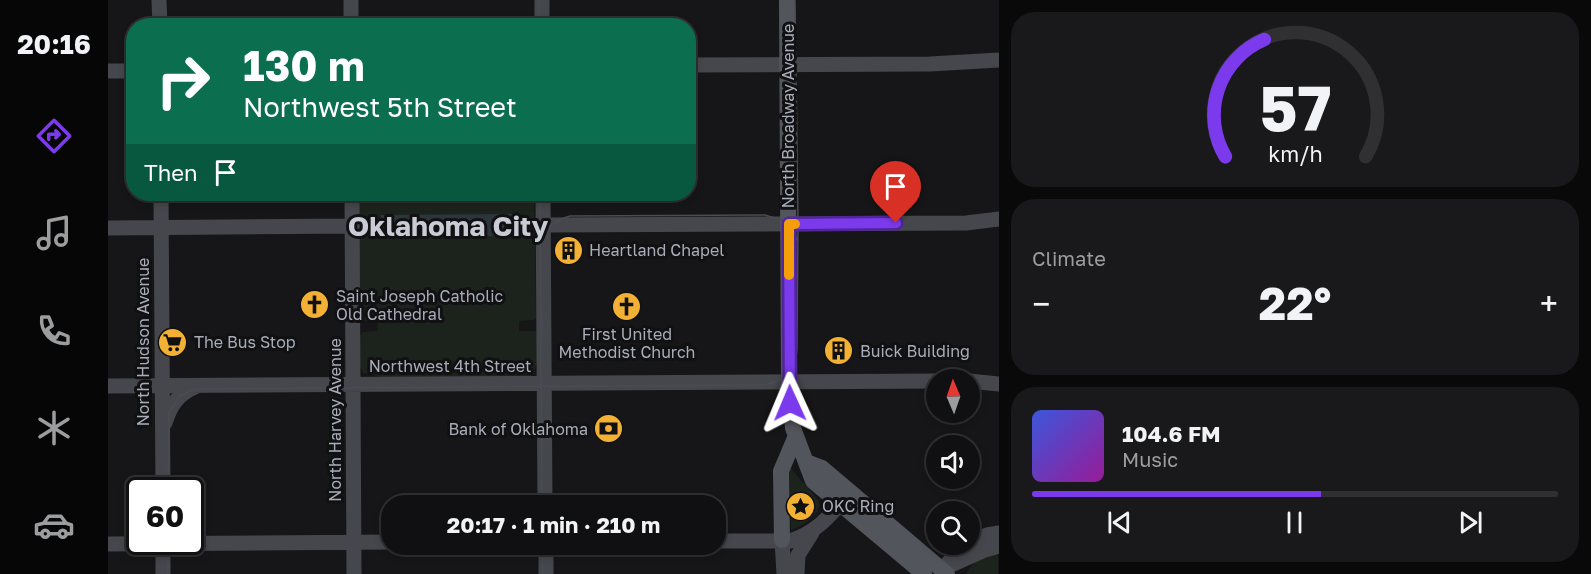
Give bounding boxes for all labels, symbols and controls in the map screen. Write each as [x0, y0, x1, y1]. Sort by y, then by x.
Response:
street label: North Broadway Avenue [778, 24, 798, 208]
text: 20:16 [17, 28, 91, 60]
text: 130 m [243, 40, 365, 90]
icon: right [144, 42, 222, 120]
text: 57 [1259, 70, 1331, 145]
text: Northwest 5th Street [243, 91, 517, 123]
icon: directions [33, 115, 75, 157]
text: km/h [1268, 141, 1322, 167]
icon: arrive [209, 156, 242, 189]
text: Then [144, 159, 197, 186]
pin [870, 161, 921, 223]
icon: arrive [879, 170, 912, 203]
district label: Oklahoma City [348, 209, 549, 242]
icon: music [33, 212, 75, 254]
building icon: Heartland Chapel [552, 234, 584, 266]
place label: Heartland Chapel [589, 240, 724, 260]
text: Climate [1032, 246, 1106, 270]
street label: North Hudson Avenue [133, 258, 153, 426]
text: 22° [1259, 276, 1331, 330]
text: − [1032, 284, 1050, 323]
text: + [1540, 284, 1558, 323]
place label: Saint Joseph Catholic Old Cathedral [336, 286, 504, 324]
church icon: Saint Joseph Catholic Old Cathedral [299, 289, 331, 321]
church icon: First United Methodist Church [611, 290, 643, 322]
icon: phone [33, 310, 75, 352]
place label: First United Methodist Church [559, 324, 695, 362]
supermarket icon: The Bus Stop [157, 326, 189, 358]
place label: The Bus Stop [194, 332, 296, 352]
building icon: Buick Building [823, 335, 855, 367]
street label: North Harvey Avenue [325, 338, 345, 502]
place label: Buick Building [860, 341, 970, 361]
street label: Northwest 4th Street [369, 356, 531, 376]
north arrow [926, 369, 980, 423]
map controls [926, 369, 980, 555]
position arrow [758, 371, 822, 435]
icon: climate [33, 407, 75, 449]
bank icon: Bank of Oklahoma [593, 413, 625, 445]
place label: Bank of Oklahoma [448, 419, 588, 439]
text: 104.6 FM [1122, 420, 1221, 447]
button: sound [926, 435, 980, 489]
text: Music [1122, 447, 1178, 471]
speed limit sign: 60 [126, 477, 204, 555]
place icon: OKC Ring [785, 490, 817, 522]
place label: OKC Ring [822, 496, 894, 516]
button: search [926, 501, 980, 555]
icon: car [33, 504, 75, 546]
icon: previous [1103, 506, 1136, 539]
icon: pause [1278, 506, 1311, 539]
icon: next [1454, 506, 1487, 539]
text: 20:17 · 1 min · 210 m [447, 511, 660, 538]

